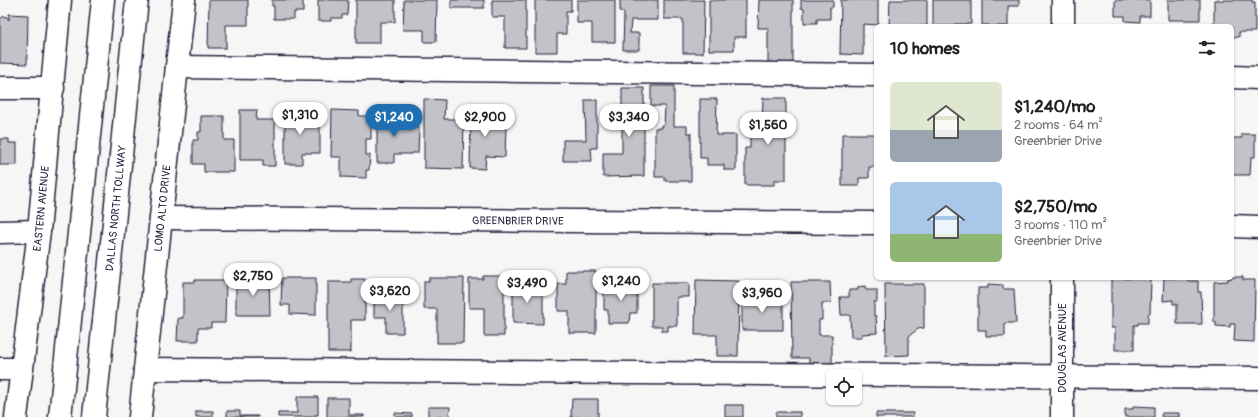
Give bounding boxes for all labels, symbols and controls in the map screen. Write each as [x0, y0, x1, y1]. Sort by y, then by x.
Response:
icon: filters [1196, 37, 1218, 59]
text: 10 homes [890, 38, 960, 59]
text: $1,240/mo [1014, 96, 1095, 117]
icon: home [922, 98, 970, 146]
pin: $1,310 [267, 102, 333, 136]
pin: $1,240 [361, 104, 427, 138]
pin: $2,900 [452, 104, 518, 138]
pin: $3,340 [596, 104, 662, 138]
text: $1,310 [282, 107, 318, 123]
text: $1,240 [374, 109, 414, 125]
text: $2,900 [464, 109, 506, 125]
text: $3,340 [608, 109, 650, 125]
pin: $1,560 [735, 112, 801, 146]
text: $1,560 [749, 117, 787, 133]
text: 2 rooms · 64 m² [1014, 117, 1103, 133]
text: Greenbrier Drive [1014, 133, 1102, 149]
street label: DALLAS NORTH TOLLWAY [103, 144, 129, 272]
street label: LOMO ALTO DRIVE [151, 164, 173, 252]
street label: EASTERN AVENUE [30, 165, 51, 252]
text: $2,750/mo [1014, 196, 1097, 217]
icon: home [922, 198, 970, 246]
street label: GREENBRIER DRIVE [472, 214, 564, 227]
text: 3 rooms · 110 m² [1014, 217, 1107, 233]
text: Greenbrier Drive [1014, 233, 1102, 249]
pin: $2,750 [220, 263, 286, 297]
text: $2,750 [233, 268, 273, 284]
pin: $1,240 [588, 268, 654, 302]
pin: $3,490 [494, 270, 560, 304]
text: $1,240 [601, 273, 641, 289]
text: $3,490 [507, 275, 547, 291]
pin: $3,620 [357, 278, 423, 312]
pin: $3,960 [729, 280, 795, 314]
text: $3,620 [369, 283, 411, 299]
text: $3,960 [742, 285, 782, 301]
street label: DOUGLAS AVENUE [1056, 303, 1069, 393]
map controls [826, 369, 862, 405]
button: locate [826, 369, 862, 405]

